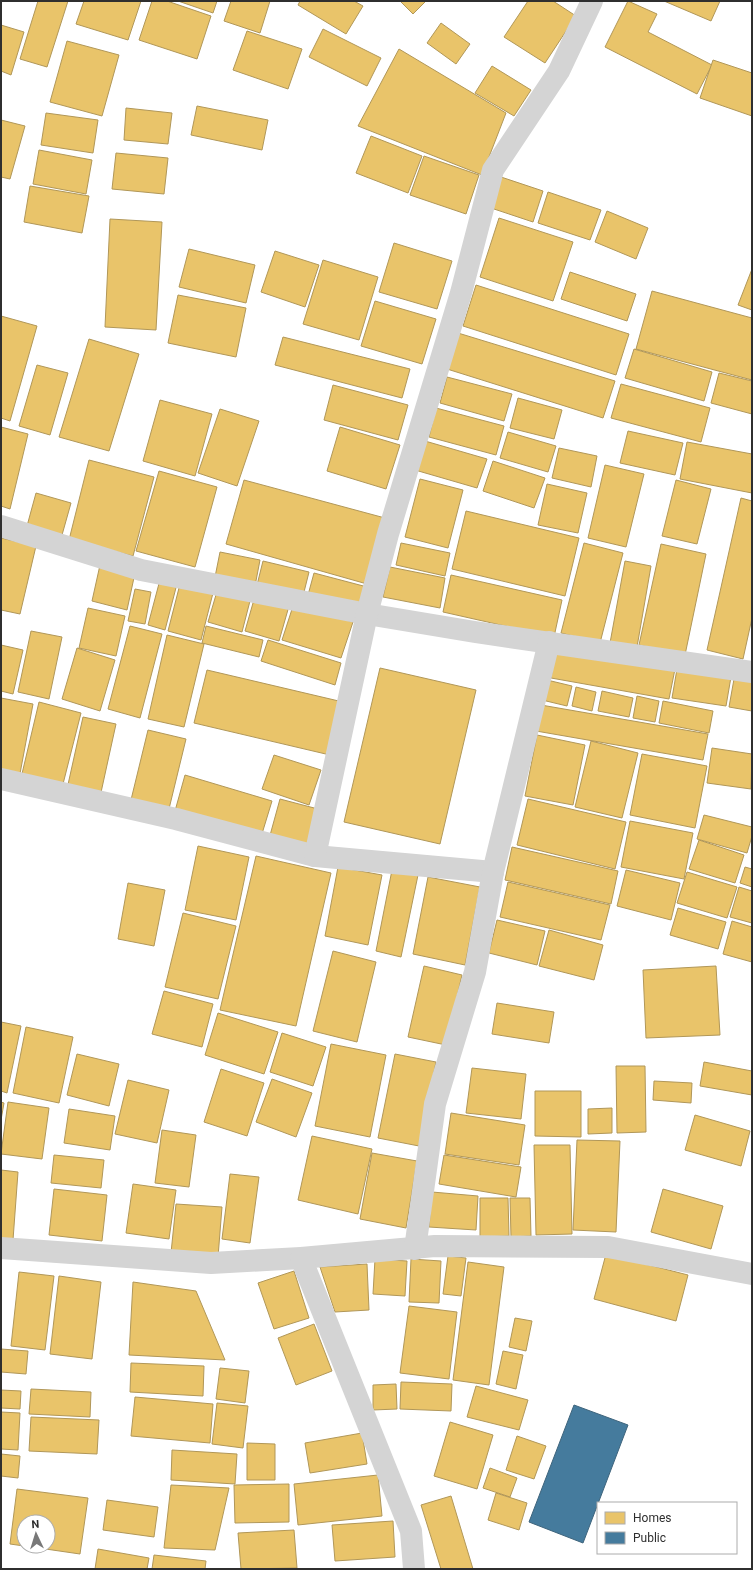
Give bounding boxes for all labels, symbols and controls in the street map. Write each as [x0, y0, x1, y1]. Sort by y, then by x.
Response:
legend [597, 1502, 737, 1554]
text: Homes [633, 1511, 671, 1525]
north arrow [16, 1514, 56, 1554]
text: N [31, 1518, 40, 1531]
text: Public [633, 1531, 666, 1545]

